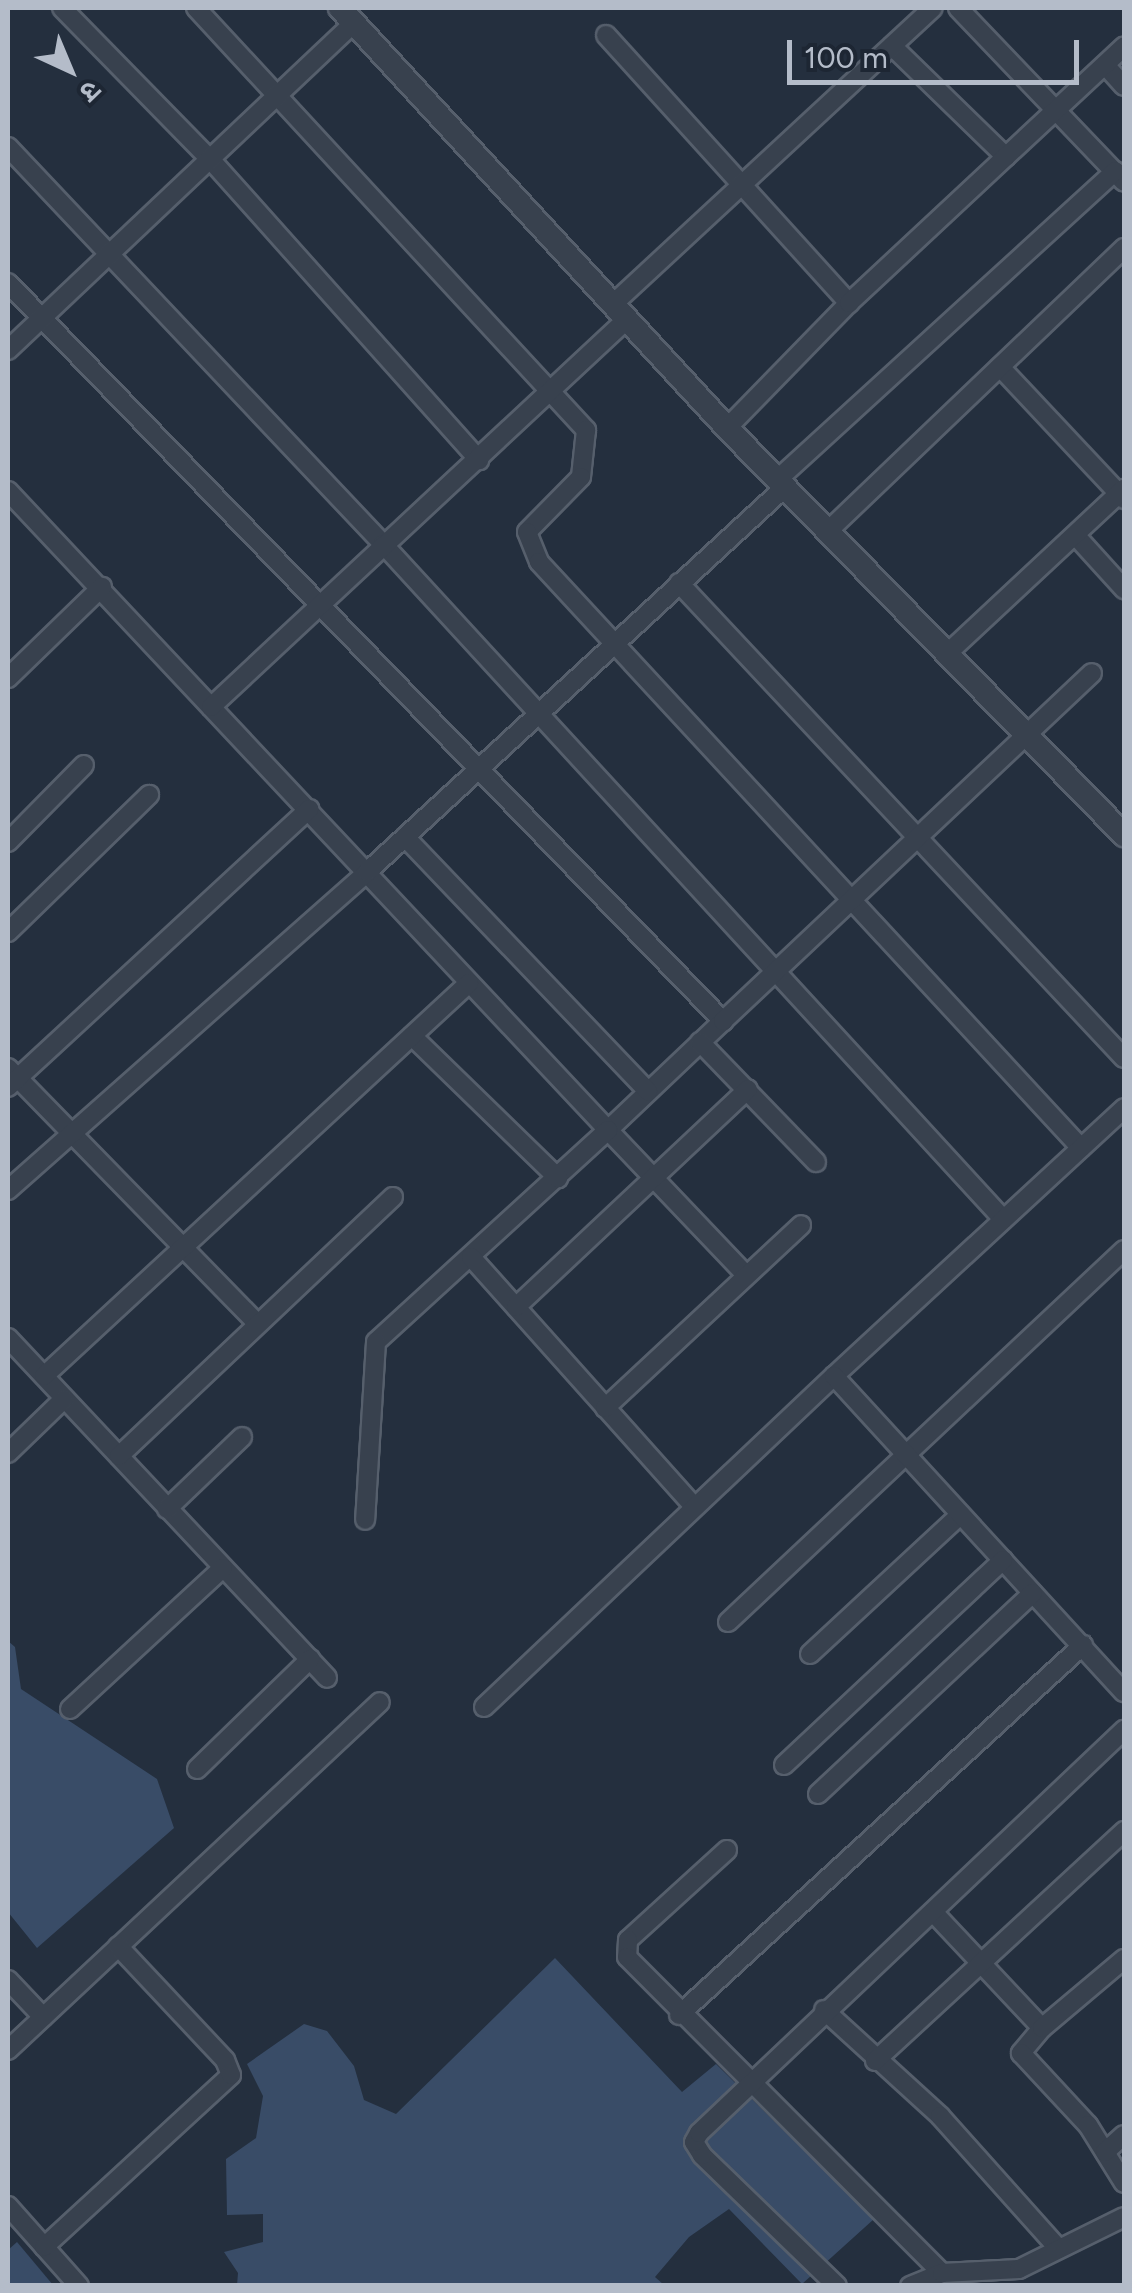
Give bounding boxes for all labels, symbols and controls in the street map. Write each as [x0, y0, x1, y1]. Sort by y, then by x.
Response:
north arrow [20, 20, 120, 120]
scale bar [792, 20, 1084, 82]
text: 100 m [804, 39, 888, 76]
text: उ [73, 74, 109, 109]

